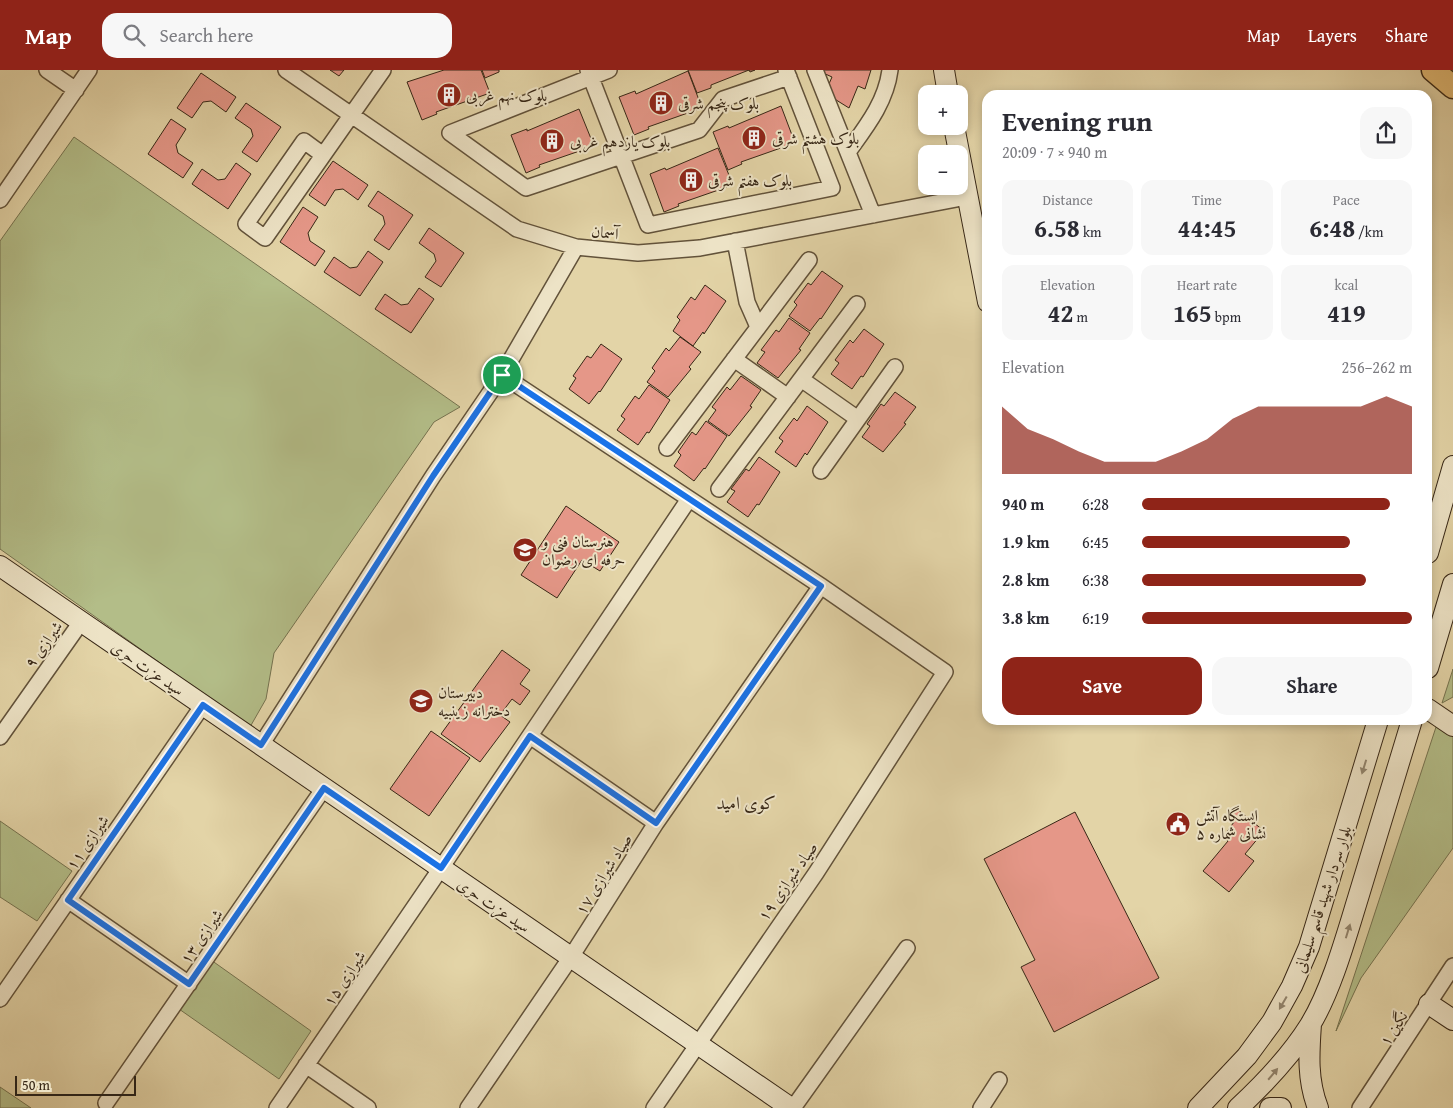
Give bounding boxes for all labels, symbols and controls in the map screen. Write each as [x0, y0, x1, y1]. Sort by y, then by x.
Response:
search box [102, 13, 452, 58]
text: Map [25, 18, 72, 53]
icon: search [120, 21, 148, 49]
text: Search here [160, 21, 253, 49]
text: Map [1247, 22, 1280, 49]
text: Layers [1308, 22, 1357, 49]
text: Share [1385, 22, 1428, 49]
building icon: بلوک نهم غربی [436, 82, 462, 108]
place label: بلوک نهم غربی [466, 83, 547, 111]
map controls [918, 85, 968, 195]
button: + [918, 85, 968, 135]
building icon: بلوک پنجم شرقی [648, 90, 674, 116]
place label: بلوک پنجم شرقی [678, 91, 759, 119]
text: Evening run [1002, 100, 1153, 141]
button: share [1360, 107, 1412, 159]
building icon: بلوک هشتم شرقی [741, 125, 767, 151]
place label: بلوک هشتم شرقی [772, 126, 859, 155]
building icon: بلوک یازدهم غربی [539, 128, 565, 154]
place label: بلوک یازدهم غربی [570, 129, 670, 157]
text: 20:09 · 7 × 940 m [1002, 140, 1107, 164]
button: − [918, 145, 968, 195]
building icon: بلوک هفتم شرقی [678, 167, 704, 193]
place label: بلوک هفتم شرقی [708, 168, 792, 197]
text: Distance [1043, 190, 1093, 210]
text: Time [1192, 190, 1222, 210]
text: Pace [1333, 190, 1360, 210]
text: 6.58 [1034, 210, 1080, 246]
text: 44:45 [1178, 210, 1236, 246]
text: 6:48 [1309, 210, 1355, 246]
street label: آسمان [590, 219, 621, 246]
text: km [1080, 222, 1101, 242]
text: /km [1355, 222, 1383, 242]
text: Elevation [1040, 275, 1095, 295]
text: Heart rate [1177, 275, 1237, 295]
text: kcal [1334, 275, 1358, 295]
text: 42 [1047, 295, 1073, 331]
text: 165 [1173, 295, 1212, 331]
text: 419 [1327, 295, 1366, 331]
text: m [1073, 307, 1088, 327]
text: bpm [1212, 307, 1241, 327]
pin [481, 354, 523, 396]
text: Elevation [1002, 355, 1065, 379]
text: 256–262 m [1342, 355, 1412, 379]
icon: arrive [488, 361, 516, 389]
text: 940 m [1002, 492, 1044, 516]
text: 6:28 [1082, 492, 1109, 516]
place label: هنرستان فنی و حرفه ای رضوان [540, 529, 625, 571]
text: 1.9 km [1002, 530, 1049, 554]
text: 6:45 [1082, 530, 1109, 554]
school or university icon: هنرستان فنی و حرفه ای رضوان [512, 537, 538, 563]
text: 2.8 km [1002, 568, 1049, 592]
text: 6:38 [1082, 568, 1109, 592]
text: 3.8 km [1002, 606, 1049, 630]
text: 6:19 [1082, 606, 1109, 630]
street label: شیرازی ۹ [18, 616, 68, 672]
street label: سید عزت حری [107, 635, 189, 701]
button: Save [1002, 657, 1202, 715]
button: Share [1212, 657, 1412, 715]
place label: دبیرستان دخترانه زینبیه [438, 680, 510, 722]
school or university icon: دبیرستان دخترانه زینبیه [408, 688, 434, 714]
one-way arrow [1359, 759, 1367, 774]
district label: کوی امید [716, 789, 776, 816]
place label: ایستگاه آتش نشانی شماره ۵ [1196, 803, 1266, 845]
street label: شیرازی ۱۱ [59, 810, 115, 874]
public building icon: ایستگاه آتش نشانی شماره ۵ [1165, 811, 1191, 837]
street label: بلوار سردار شهید قاسم سلیمانی [1287, 822, 1362, 977]
street label: صیاد شیرازی ۱۷ [569, 829, 637, 919]
street label: صیاد شیرازی ۱۹ [751, 837, 823, 925]
street label: سید عزت حری [453, 872, 535, 938]
street label: شیرازی ۱۳ [173, 904, 229, 968]
one-way arrow [1344, 924, 1352, 939]
street label: شیرازی ۱۵ [317, 945, 371, 1011]
one-way arrow [1279, 995, 1287, 1010]
street label: نگین ۱ [1373, 1006, 1413, 1050]
one-way arrow [1267, 1068, 1278, 1081]
scale bar [15, 1073, 136, 1096]
text: 50 m [22, 1075, 50, 1095]

